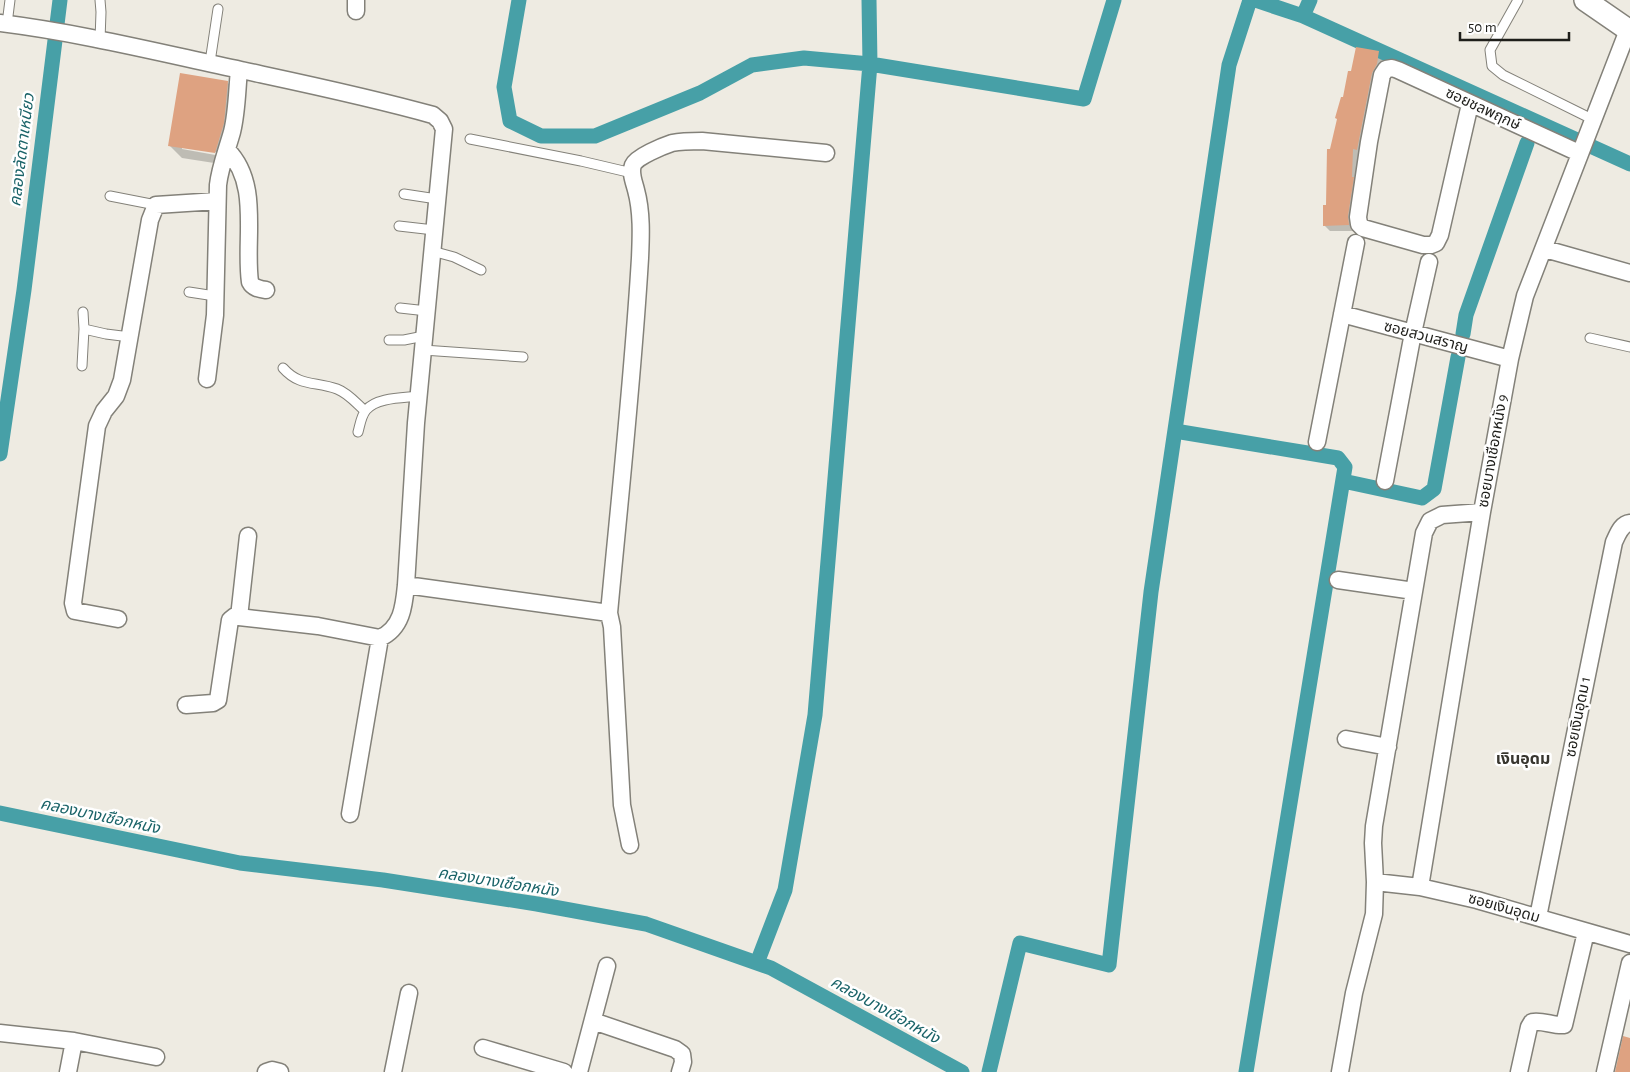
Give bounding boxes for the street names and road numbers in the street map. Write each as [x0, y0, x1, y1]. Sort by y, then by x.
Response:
street label: ซอยชลพฤกษ์ [1443, 85, 1523, 133]
street label: ซอยสวนสราญ [1382, 319, 1470, 355]
street label: ซอยบางเชือกหนัง 9 [1475, 393, 1510, 509]
street label: ซอยเงินอุดม 1 [1563, 675, 1594, 759]
street label: ซอยเงินอุดม [1466, 891, 1542, 926]

